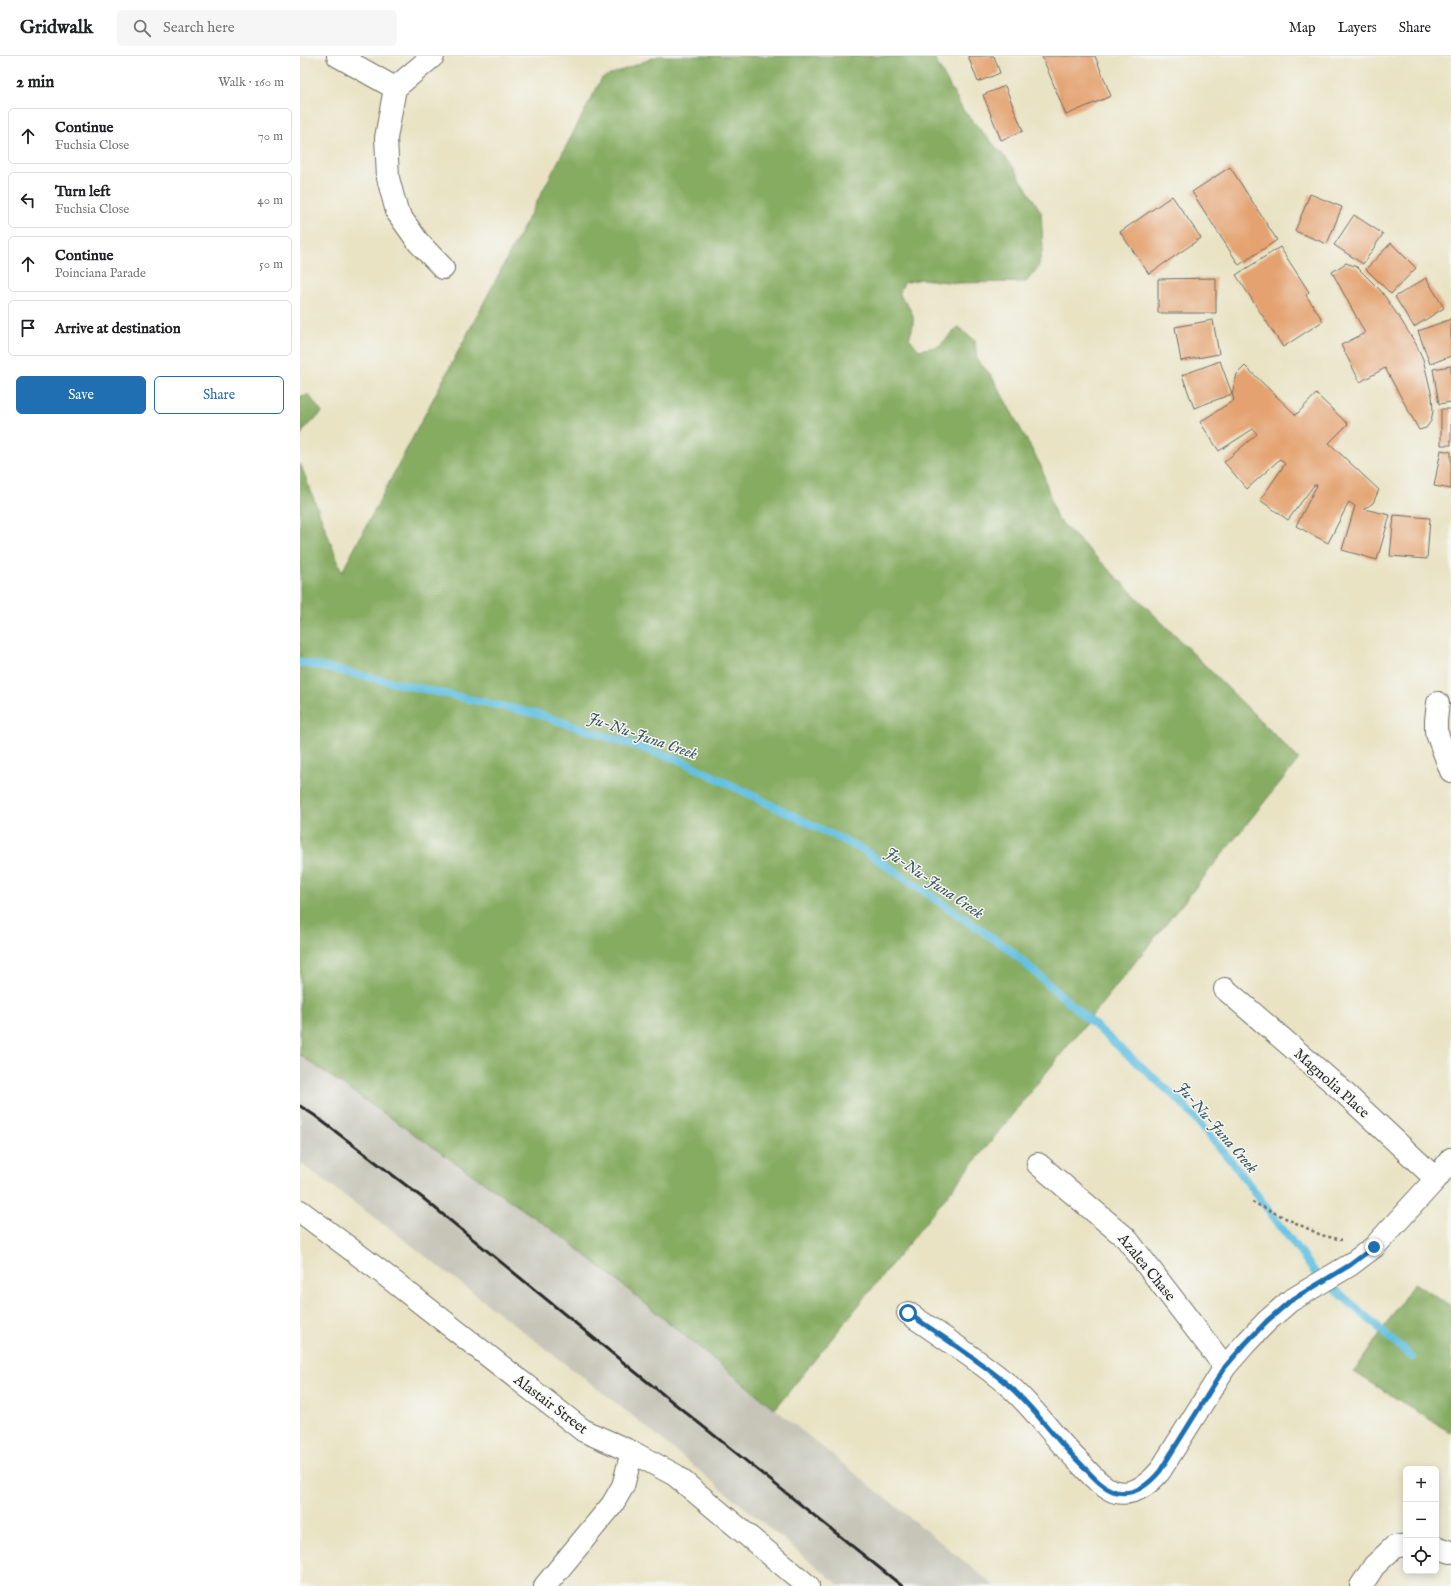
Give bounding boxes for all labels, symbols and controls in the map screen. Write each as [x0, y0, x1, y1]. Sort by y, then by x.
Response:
search box [117, 10, 397, 46]
text: Gridwalk [20, 16, 93, 40]
icon: search [131, 17, 153, 39]
text: Search here [163, 18, 235, 37]
text: Map [1289, 19, 1316, 37]
text: Layers [1338, 19, 1377, 37]
text: Share [1399, 19, 1431, 37]
text: 2 min [16, 72, 54, 93]
text: Walk · 160 m [218, 74, 284, 91]
text: Continue [55, 118, 113, 137]
icon: ahead [17, 125, 39, 147]
text: 70 m [258, 128, 283, 145]
text: Fuchsia Close [55, 137, 129, 154]
text: Turn left [55, 182, 111, 201]
icon: left [17, 189, 39, 211]
text: 40 m [257, 192, 283, 209]
text: Fuchsia Close [55, 201, 129, 218]
text: Continue [55, 246, 113, 265]
icon: ahead [17, 253, 39, 275]
text: 50 m [259, 256, 283, 273]
text: Poinciana Parade [55, 265, 146, 282]
icon: arrive [17, 317, 39, 339]
text: Arrive at destination [55, 319, 181, 338]
button: Save [16, 376, 146, 414]
button: Share [154, 376, 284, 414]
water label: Ju-Nu-Juna Creek [585, 709, 700, 765]
water label: Ju-Nu-Juna Creek [881, 843, 987, 924]
street label: Magnolia Place [1290, 1044, 1373, 1122]
water label: Ju-Nu-Juna Creek [1171, 1079, 1262, 1178]
street label: Azalea Chase [1113, 1229, 1180, 1305]
route end [1365, 1238, 1383, 1256]
route start [899, 1304, 917, 1322]
street label: Alastair Street [509, 1370, 591, 1438]
map controls [1403, 1466, 1439, 1574]
button: + [1403, 1466, 1439, 1502]
button: − [1403, 1502, 1439, 1538]
button: locate [1403, 1538, 1439, 1574]

